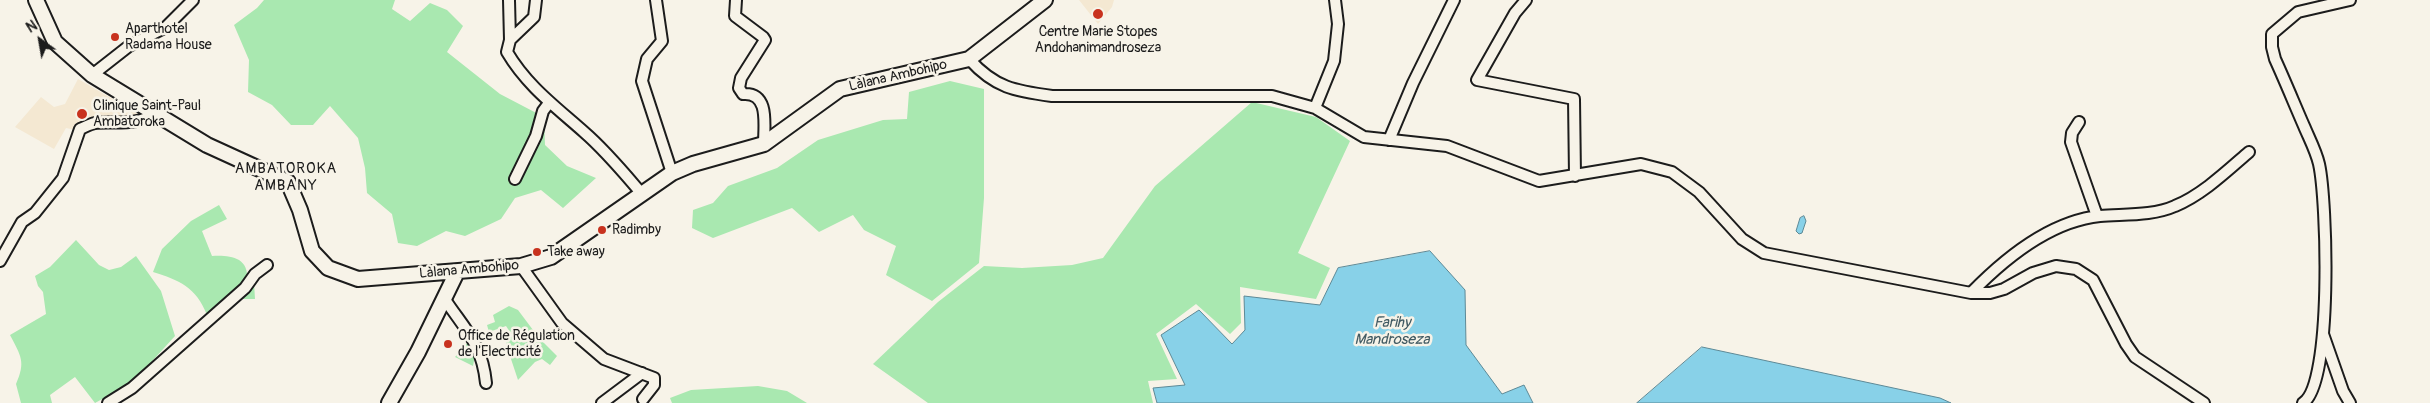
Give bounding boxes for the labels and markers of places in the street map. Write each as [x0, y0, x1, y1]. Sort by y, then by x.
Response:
marker: Centre Marie Stopes Andohanimandroseza [1091, 7, 1105, 21]
place label: Aparthotel Radama House [125, 21, 212, 54]
place label: Centre Marie Stopes Andohanimandroseza [1035, 24, 1161, 56]
marker: Aparthotel Radama House [109, 31, 121, 43]
place label: Clinique Saint-Paul Ambatoroka [93, 98, 201, 130]
marker: Clinique Saint-Paul Ambatoroka [75, 107, 89, 121]
place label: Radimby [612, 222, 661, 238]
marker: Radimby [596, 224, 608, 236]
place label: Take away [547, 244, 605, 260]
marker: Take away [531, 246, 543, 258]
place label: Office de Régulation de l'Electricité [458, 328, 575, 361]
marker: Office de Régulation de l'Electricité [442, 338, 454, 350]

